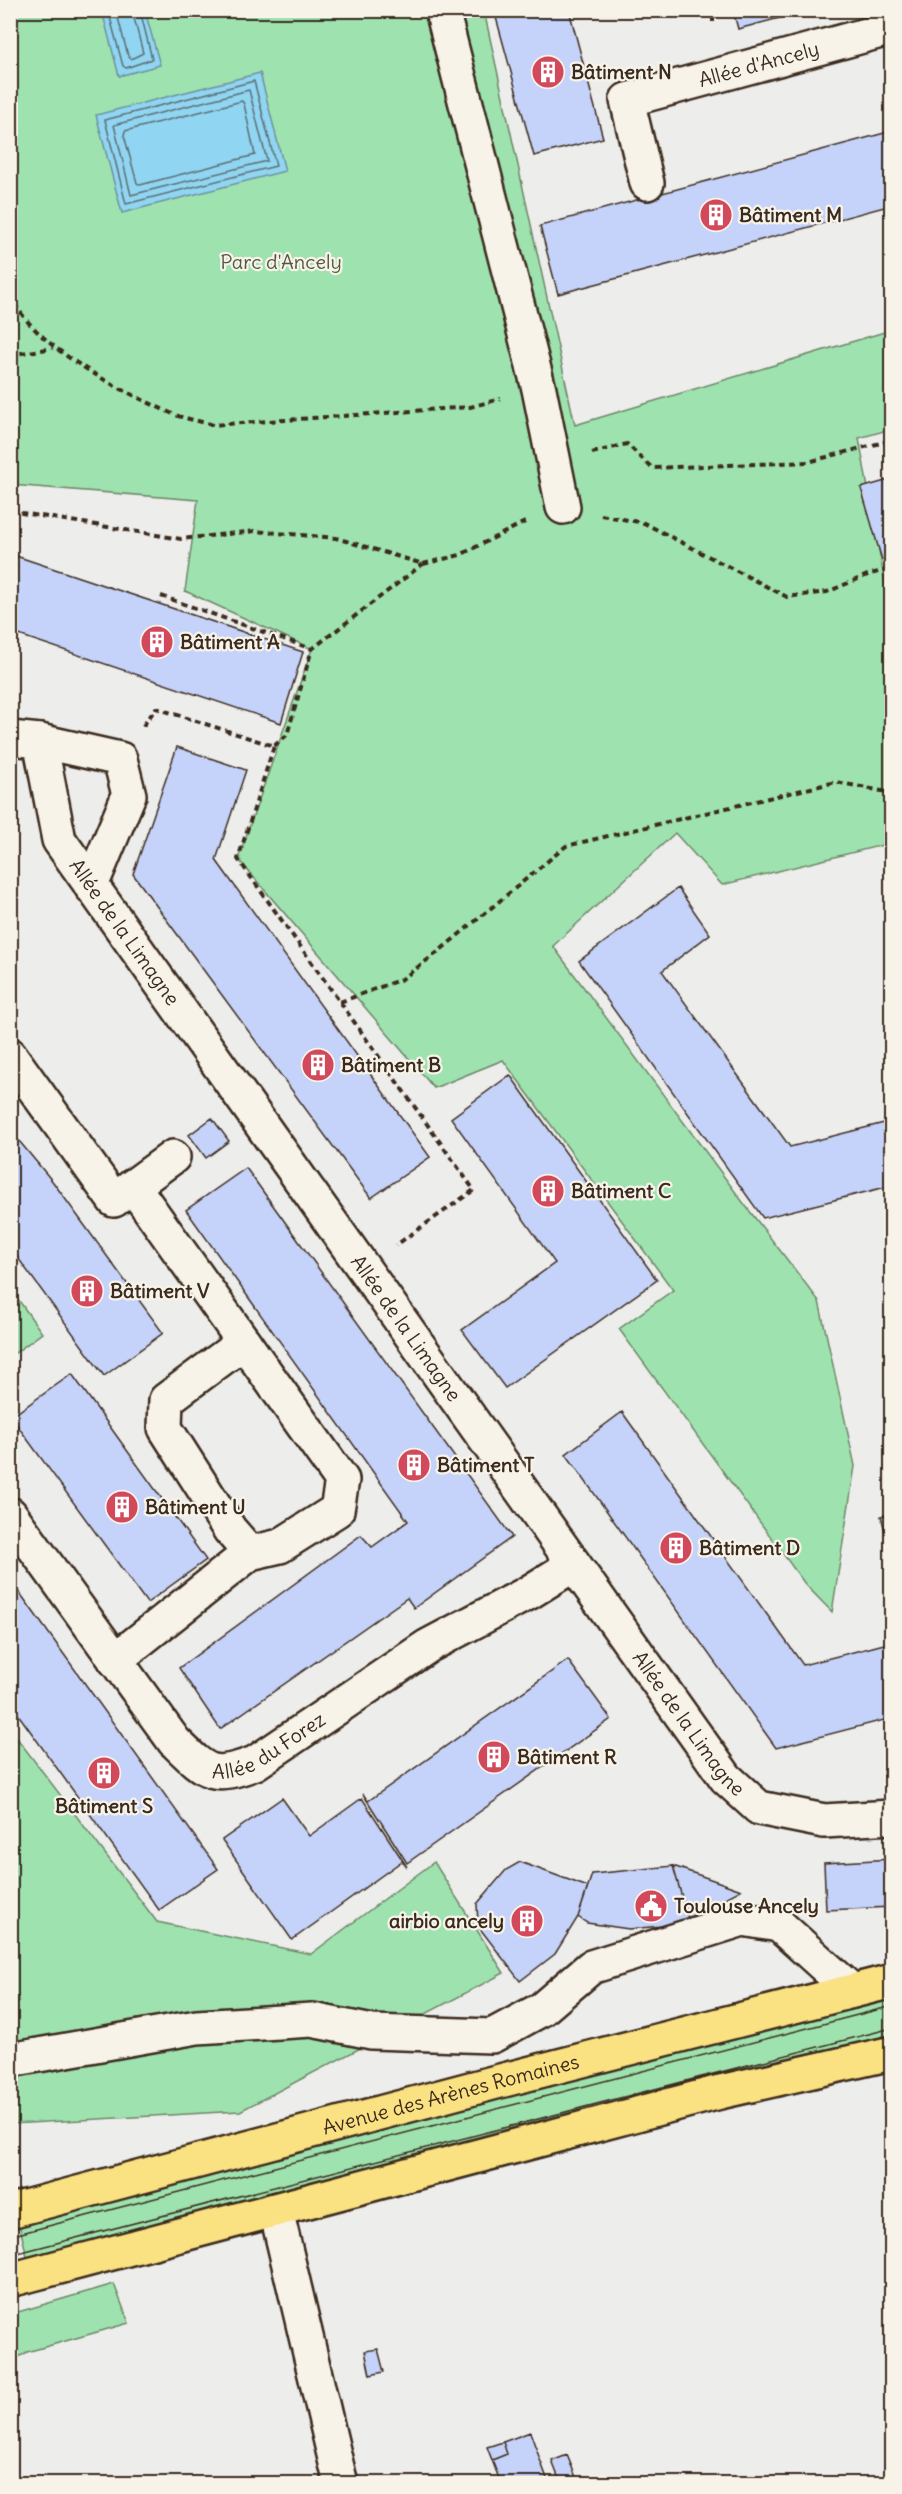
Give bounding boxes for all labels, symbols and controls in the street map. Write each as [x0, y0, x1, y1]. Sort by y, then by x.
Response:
street label: Allée d'Ancely [696, 35, 822, 92]
building icon: Bâtiment N [530, 54, 566, 90]
place label: Bâtiment N [571, 59, 672, 84]
building icon: Bâtiment M [698, 197, 734, 233]
place label: Bâtiment M [739, 202, 842, 227]
park label: Parc d'Ancely [220, 249, 342, 274]
building icon: Bâtiment A [139, 624, 175, 660]
place label: Bâtiment A [180, 629, 280, 654]
street label: Allée de la Limagne [64, 854, 185, 1010]
building icon: Bâtiment B [300, 1047, 336, 1083]
place label: Bâtiment B [341, 1052, 441, 1077]
building icon: Bâtiment C [530, 1173, 566, 1209]
place label: Bâtiment C [571, 1178, 671, 1203]
street label: Allée de la Limagne [346, 1250, 467, 1406]
building icon: Bâtiment V [69, 1273, 105, 1309]
place label: Bâtiment V [110, 1278, 210, 1303]
building icon: Bâtiment T [396, 1447, 432, 1483]
place label: Bâtiment T [437, 1452, 535, 1477]
building icon: Bâtiment U [104, 1489, 140, 1525]
place label: Bâtiment U [145, 1494, 246, 1519]
building icon: Bâtiment D [658, 1530, 694, 1566]
place label: Bâtiment D [699, 1535, 800, 1560]
street label: Allée de la Limagne [628, 1646, 750, 1801]
street label: Allée du Forez [212, 1706, 330, 1784]
building icon: Bâtiment R [476, 1739, 512, 1775]
place label: Bâtiment R [517, 1744, 617, 1769]
building icon: Bâtiment S [86, 1755, 122, 1791]
place label: Bâtiment S [55, 1793, 153, 1818]
public building icon: Toulouse Ancely [633, 1888, 669, 1924]
place label: Toulouse Ancely [674, 1893, 819, 1918]
building icon: airbio ancely [509, 1903, 545, 1939]
place label: airbio ancely [389, 1908, 504, 1933]
street label: Avenue des Arènes Romaines [320, 2048, 582, 2140]

